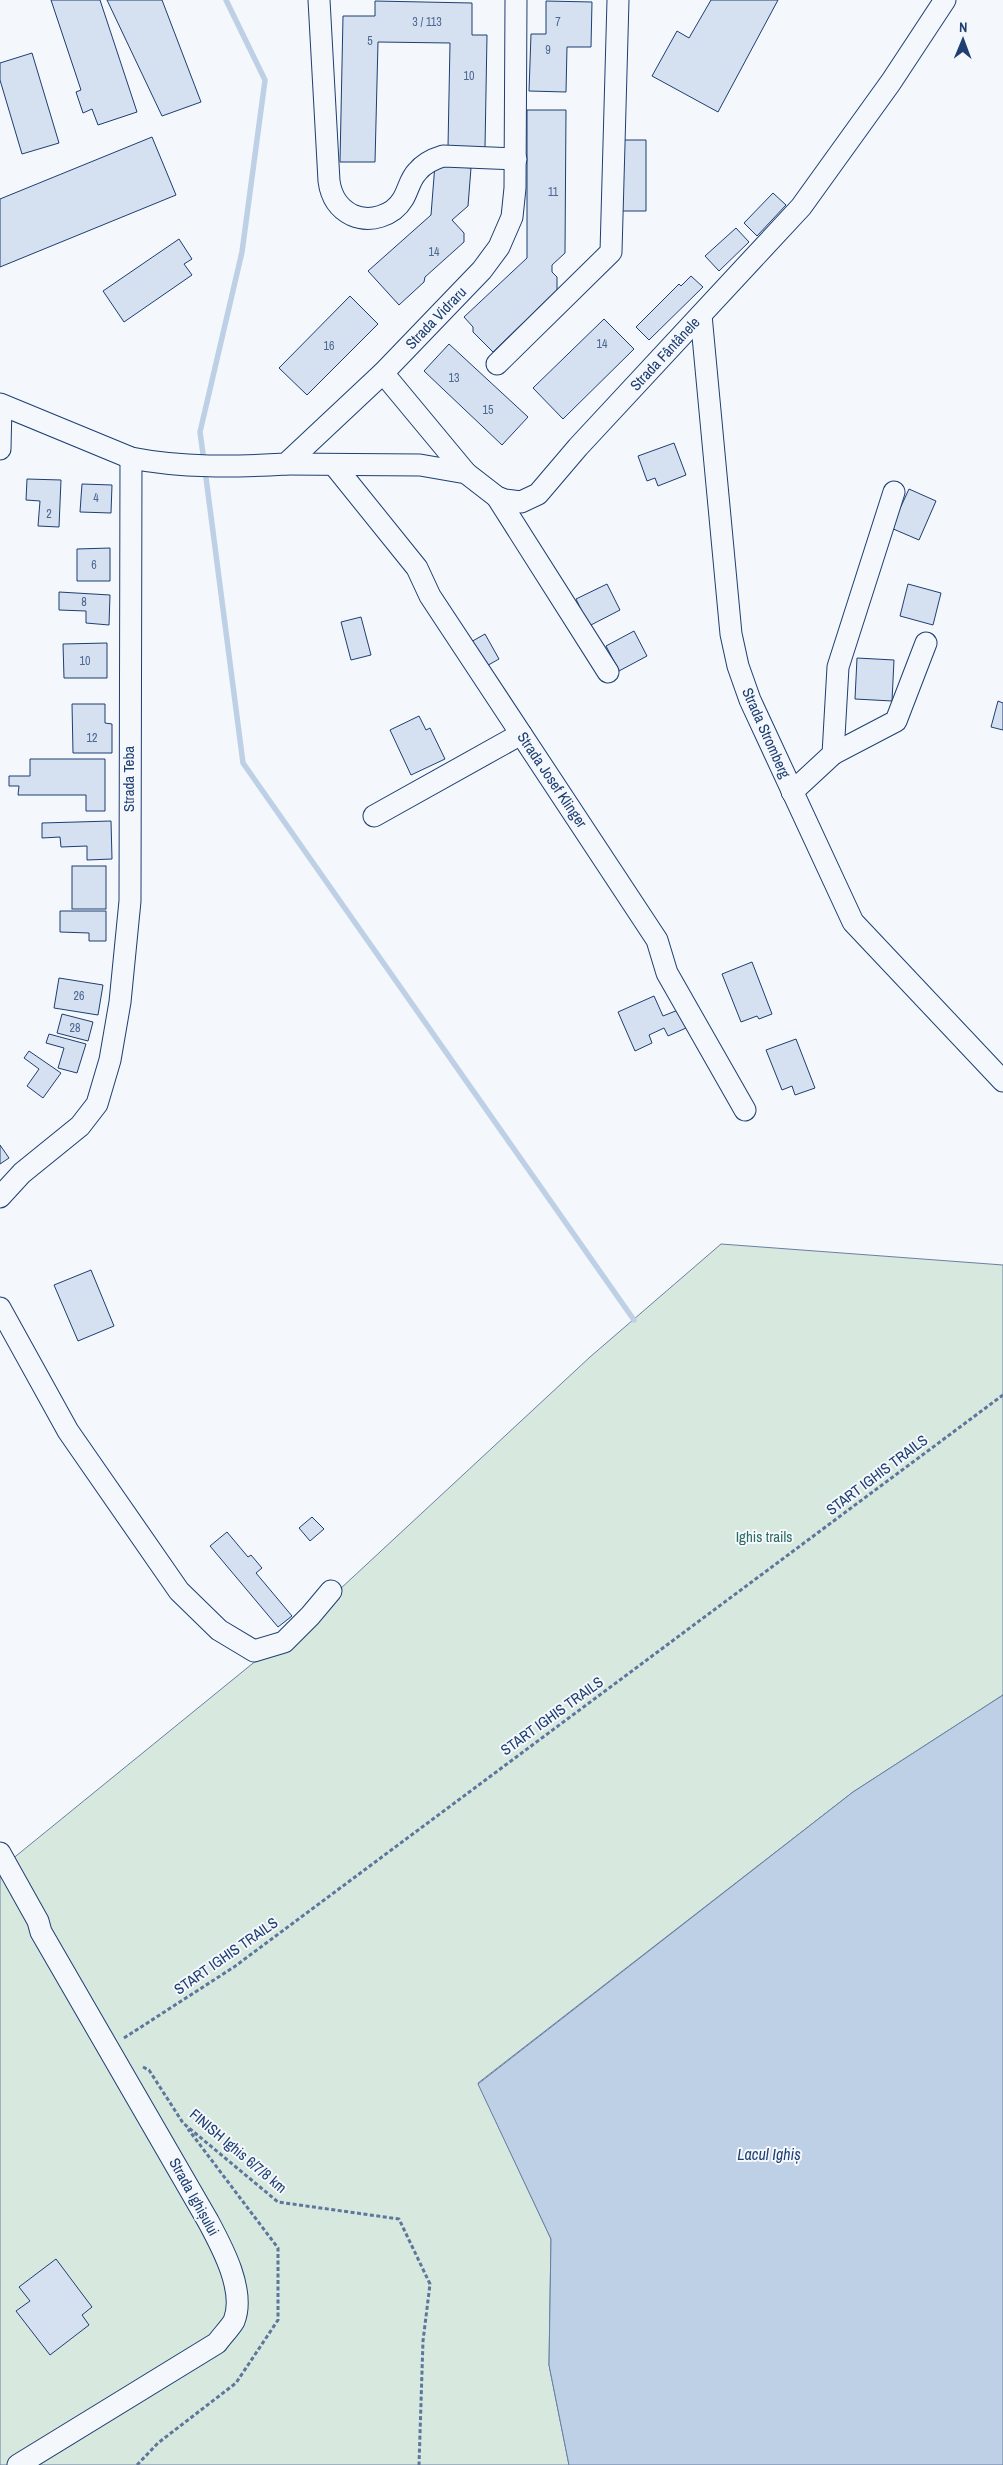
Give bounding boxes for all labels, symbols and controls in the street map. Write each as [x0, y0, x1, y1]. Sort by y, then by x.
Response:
house number: 3 / 113 [412, 14, 442, 30]
house number: 7 [555, 14, 561, 30]
north arrow [938, 15, 988, 65]
text: N [959, 18, 968, 36]
house number: 5 [367, 33, 373, 49]
house number: 9 [545, 42, 551, 58]
house number: 10 [464, 68, 474, 84]
house number: 11 [548, 184, 559, 200]
house number: 14 [429, 244, 440, 260]
street label: Strada Vidraru [400, 282, 471, 354]
street label: Strada Fântânele [625, 312, 704, 395]
house number: 14 [597, 336, 608, 352]
house number: 16 [324, 338, 334, 354]
house number: 13 [449, 370, 459, 386]
house number: 15 [483, 402, 494, 418]
house number: 4 [93, 490, 99, 506]
house number: 2 [46, 506, 52, 522]
house number: 6 [91, 557, 97, 573]
house number: 8 [81, 594, 87, 610]
house number: 10 [80, 653, 90, 669]
street label: Strada Stromberg [737, 684, 796, 782]
street label: Strada Josef Klinger [513, 728, 592, 832]
house number: 12 [87, 730, 97, 746]
street label: Strada Teba [118, 746, 139, 812]
house number: 26 [74, 988, 84, 1004]
house number: 28 [70, 1020, 80, 1036]
street label: START IGHIS TRAILS [822, 1429, 932, 1520]
park label: Ighis trails [736, 1526, 792, 1547]
street label: START IGHIS TRAILS [496, 1671, 607, 1760]
street label: START IGHIS TRAILS [170, 1912, 282, 1999]
street label: FINISH Ighis 6/7/8 km [185, 2104, 291, 2198]
water label: Lacul Ighiș [737, 2143, 801, 2165]
street label: Strada Ighișului [164, 2154, 225, 2240]

